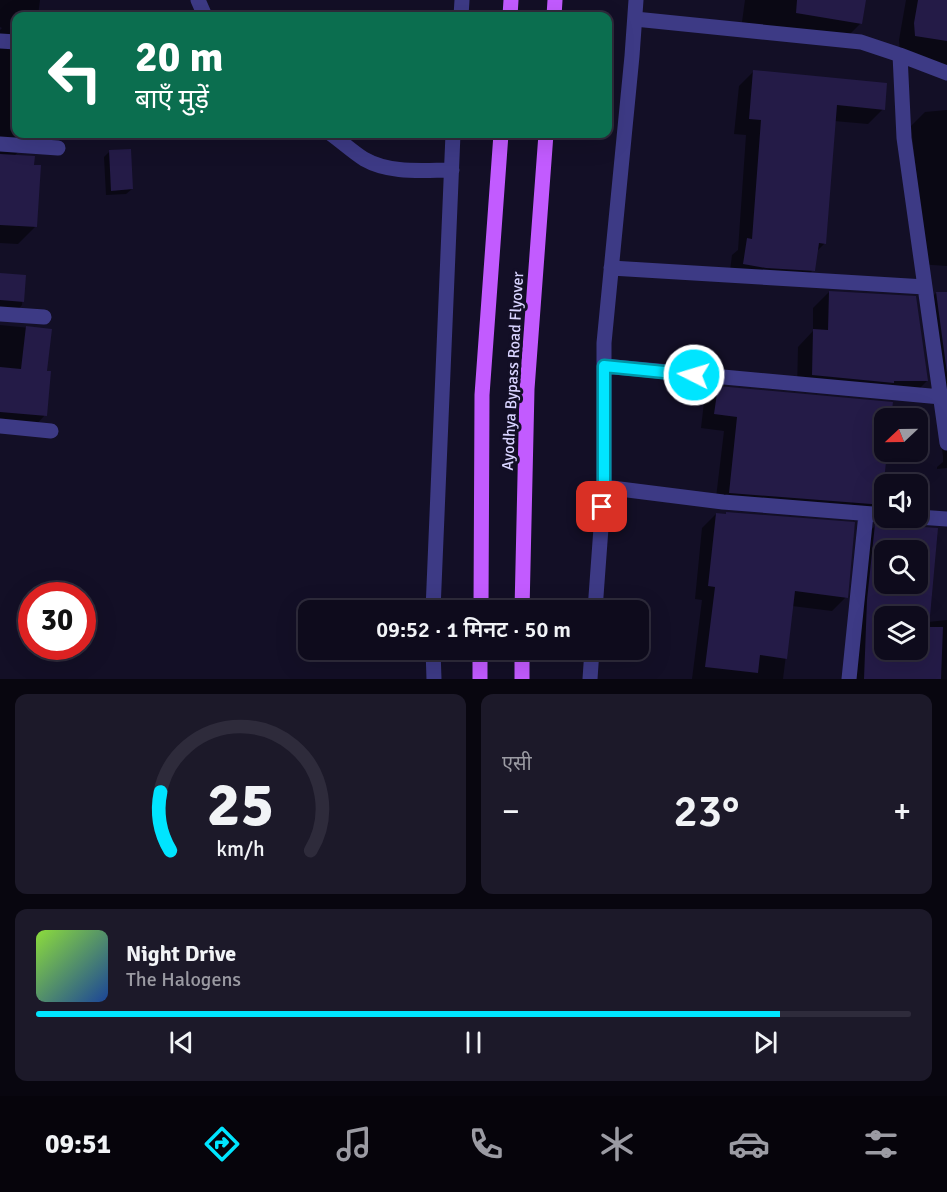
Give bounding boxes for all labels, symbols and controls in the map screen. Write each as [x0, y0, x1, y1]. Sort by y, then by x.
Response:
text: 20 m [135, 32, 224, 83]
icon: left [36, 36, 114, 114]
text: बाएँ मुड़ें [135, 83, 209, 116]
street label: Ayodhya Bypass Road Flyover [498, 271, 528, 471]
position arrow [662, 343, 726, 407]
north arrow [874, 408, 928, 462]
map controls [874, 408, 928, 660]
button: sound [874, 474, 928, 528]
pin [576, 481, 627, 532]
icon: arrive [585, 490, 618, 523]
button: search [874, 540, 928, 594]
speed limit sign: 30 [18, 582, 96, 660]
button: layers [874, 606, 928, 660]
text: 09:52 · 1 मिनट · 50 m [376, 616, 571, 643]
text: एसी [502, 751, 532, 776]
text: 25 [207, 766, 274, 843]
text: 23° [674, 784, 739, 839]
text: − [502, 791, 520, 832]
text: + [893, 791, 911, 832]
text: km/h [216, 836, 265, 862]
text: Night Drive [126, 940, 236, 967]
text: The Halogens [126, 967, 241, 992]
icon: previous [165, 1026, 198, 1059]
icon: pause [457, 1026, 490, 1059]
icon: next [749, 1026, 782, 1059]
icon: directions [201, 1123, 243, 1165]
icon: music [333, 1123, 375, 1165]
icon: phone [465, 1123, 507, 1165]
icon: climate [596, 1123, 638, 1165]
icon: car [728, 1123, 770, 1165]
icon: filters [860, 1123, 902, 1165]
text: 09:51 [45, 1128, 111, 1161]

